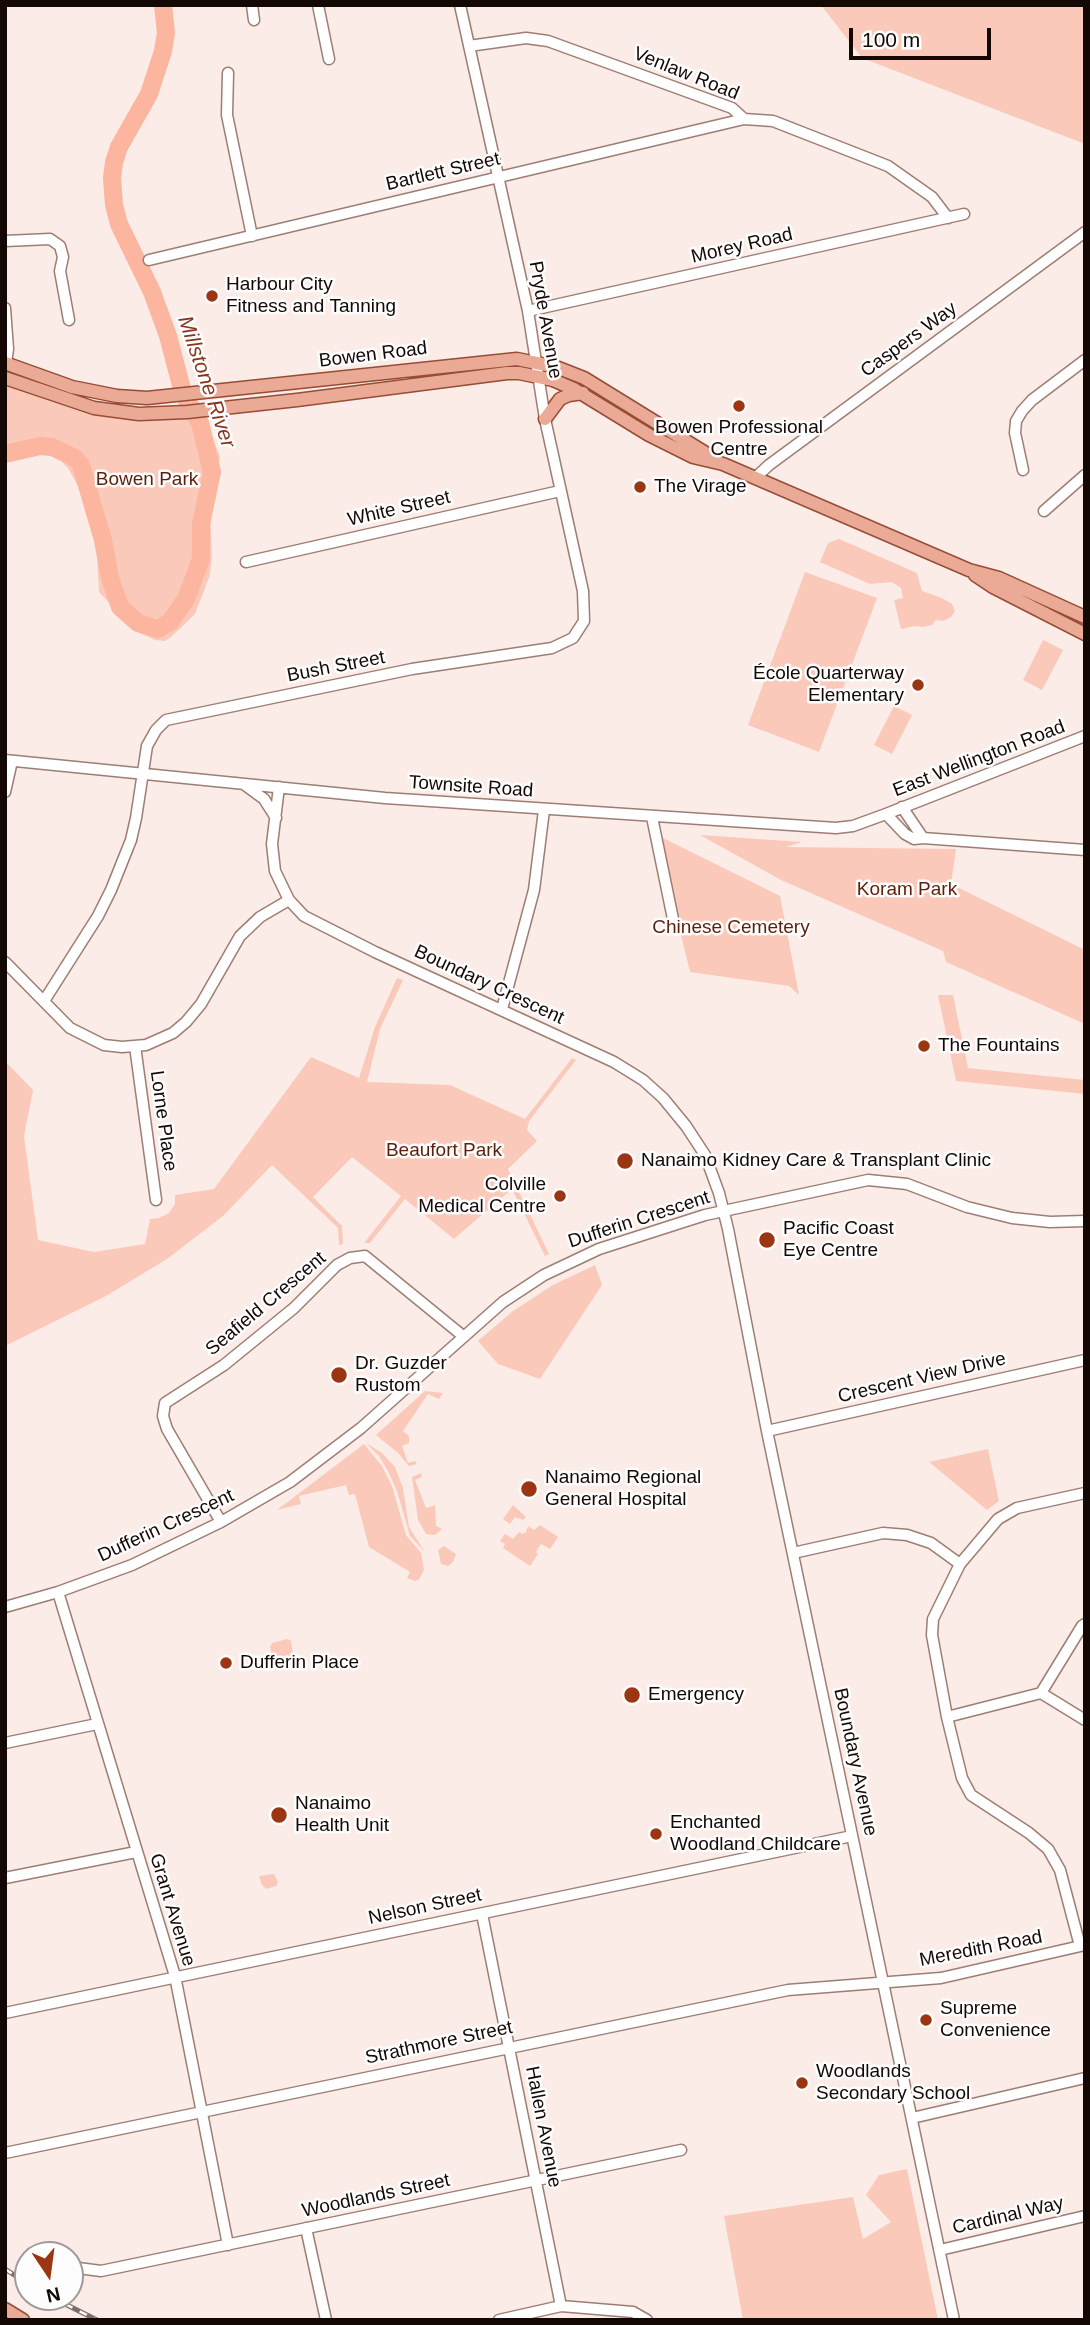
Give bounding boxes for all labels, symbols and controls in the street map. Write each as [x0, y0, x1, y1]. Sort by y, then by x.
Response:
scale bar [852, 14, 994, 58]
text: 100 m [862, 28, 920, 51]
street label: Venlaw Road [630, 42, 742, 106]
street label: Bartlett Street [384, 148, 502, 196]
street label: Morey Road [689, 223, 795, 269]
street label: Pryde Avenue [523, 259, 567, 381]
place label: Harbour City Fitness and Tanning [226, 274, 396, 318]
marker: Harbour City Fitness and Tanning [204, 288, 220, 304]
street label: Caspers Way [856, 297, 962, 383]
water label: Millstone River [172, 313, 240, 451]
street label: Bowen Road [318, 337, 428, 373]
marker: Bowen Professional Centre [731, 398, 747, 414]
place label: Bowen Professional Centre [655, 417, 823, 461]
park label: Bowen Park [96, 469, 198, 491]
place label: The Virage [654, 476, 747, 498]
marker: The Virage [632, 479, 648, 495]
street label: White Street [346, 486, 452, 532]
street label: Bush Street [285, 646, 387, 688]
place label: École Quarterway Elementary [753, 663, 904, 707]
marker: École Quarterway Elementary [910, 677, 926, 693]
street label: East Wellington Road [890, 716, 1068, 802]
street label: Townsite Road [408, 771, 534, 803]
park label: Koram Park [857, 879, 957, 901]
park label: Chinese Cemetery [652, 917, 810, 939]
street label: Boundary Crescent [410, 940, 568, 1030]
place label: The Fountains [938, 1035, 1059, 1057]
marker: The Fountains [916, 1038, 932, 1054]
street label: Lorne Place [145, 1069, 181, 1173]
park label: Beaufort Park [386, 1140, 502, 1162]
place label: Nanaimo Kidney Care & Transplant Clinic [641, 1150, 991, 1172]
marker: Nanaimo Kidney Care & Transplant Clinic [615, 1151, 635, 1171]
place label: Colville Medical Centre [418, 1174, 546, 1218]
street label: Dufferin Crescent [565, 1186, 713, 1254]
marker: Colville Medical Centre [552, 1188, 568, 1204]
place label: Pacific Coast Eye Centre [783, 1218, 894, 1262]
marker: Pacific Coast Eye Centre [757, 1230, 777, 1250]
street label: Seafield Crescent [201, 1247, 331, 1361]
street label: Crescent View Drive [836, 1348, 1008, 1408]
place label: Dr. Guzder Rustom [355, 1353, 447, 1397]
marker: Dr. Guzder Rustom [329, 1365, 349, 1385]
place label: Nanaimo Regional General Hospital [545, 1467, 701, 1511]
marker: Nanaimo Regional General Hospital [519, 1479, 539, 1499]
street label: Dufferin Crescent [94, 1485, 238, 1567]
place label: Dufferin Place [240, 1652, 359, 1674]
marker: Dufferin Place [218, 1655, 234, 1671]
place label: Emergency [648, 1684, 744, 1706]
marker: Emergency [622, 1685, 642, 1705]
street label: Boundary Avenue [828, 1686, 882, 1838]
place label: Nanaimo Health Unit [295, 1793, 389, 1837]
marker: Nanaimo Health Unit [269, 1805, 289, 1825]
place label: Enchanted Woodland Childcare [670, 1812, 841, 1856]
marker: Enchanted Woodland Childcare [648, 1826, 664, 1842]
street label: Grant Avenue [144, 1851, 200, 1969]
street label: Nelson Street [366, 1884, 484, 1930]
street label: Meredith Road [918, 1926, 1044, 1972]
place label: Supreme Convenience [940, 1998, 1051, 2042]
marker: Supreme Convenience [918, 2012, 934, 2028]
street label: Strathmore Street [363, 2016, 515, 2070]
place label: Woodlands Secondary School [816, 2061, 970, 2105]
street label: Hallen Avenue [520, 2064, 566, 2190]
marker: Woodlands Secondary School [794, 2075, 810, 2091]
street label: Woodlands Street [300, 2169, 452, 2223]
street label: Cardinal Way [950, 2192, 1066, 2240]
north arrow [14, 2241, 84, 2311]
text: N [44, 2283, 62, 2307]

